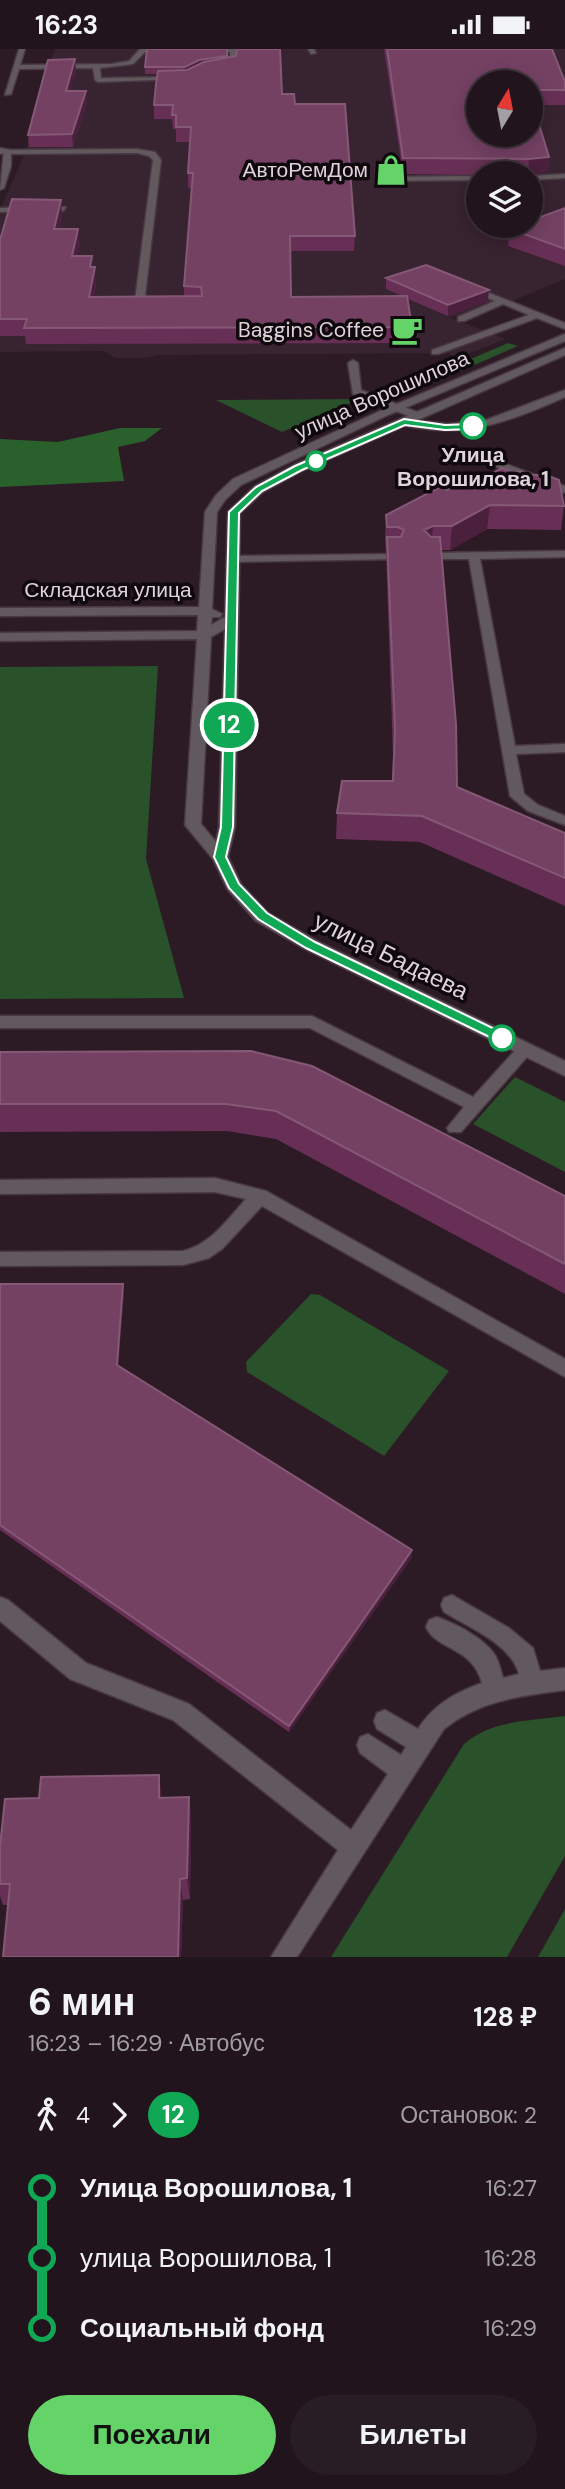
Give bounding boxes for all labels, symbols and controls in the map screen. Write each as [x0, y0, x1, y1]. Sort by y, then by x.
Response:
text: 16:23 [35, 8, 98, 42]
north arrow [466, 70, 542, 147]
map controls [466, 70, 543, 238]
shop icon: АвтоРемДом [374, 153, 408, 187]
place label: АвтоРемДом [242, 156, 368, 184]
button: layers [466, 161, 543, 238]
cafe icon: Baggins Coffee [390, 313, 424, 347]
place label: Baggins Coffee [238, 316, 384, 344]
street label: улица Ворошилова [291, 344, 474, 446]
marker: Улица Ворошилова, 1 [460, 413, 486, 439]
place label: Улица Ворошилова, 1 [397, 441, 549, 493]
unlabelled marker [306, 451, 326, 471]
street label: Складская улица [24, 576, 192, 604]
line badge: 12 [198, 702, 260, 748]
text: 12 [218, 709, 240, 740]
street label: улица Бадаева [309, 905, 474, 1007]
unlabelled marker [489, 1025, 515, 1051]
text: 6 мин [28, 1977, 135, 2027]
text: 128 ₽ [473, 2000, 537, 2034]
text: 16:23 – 16:29 · Автобус [28, 2028, 265, 2058]
icon: walk [28, 2096, 66, 2134]
icon: forward [100, 2096, 138, 2134]
text: 12 [162, 2099, 185, 2130]
text: 4 [76, 2100, 90, 2130]
text: Остановок: 2 [400, 2100, 537, 2130]
text: Улица Ворошилова, 1 [80, 2171, 352, 2205]
text: 16:27 [486, 2173, 537, 2203]
text: улица Ворошилова, 1 [80, 2241, 332, 2275]
text: 16:28 [484, 2243, 537, 2273]
text: Социальный фонд [80, 2311, 324, 2345]
text: 16:29 [483, 2313, 537, 2343]
button: Поехали [28, 2395, 276, 2475]
button: Билеты [290, 2395, 537, 2475]

